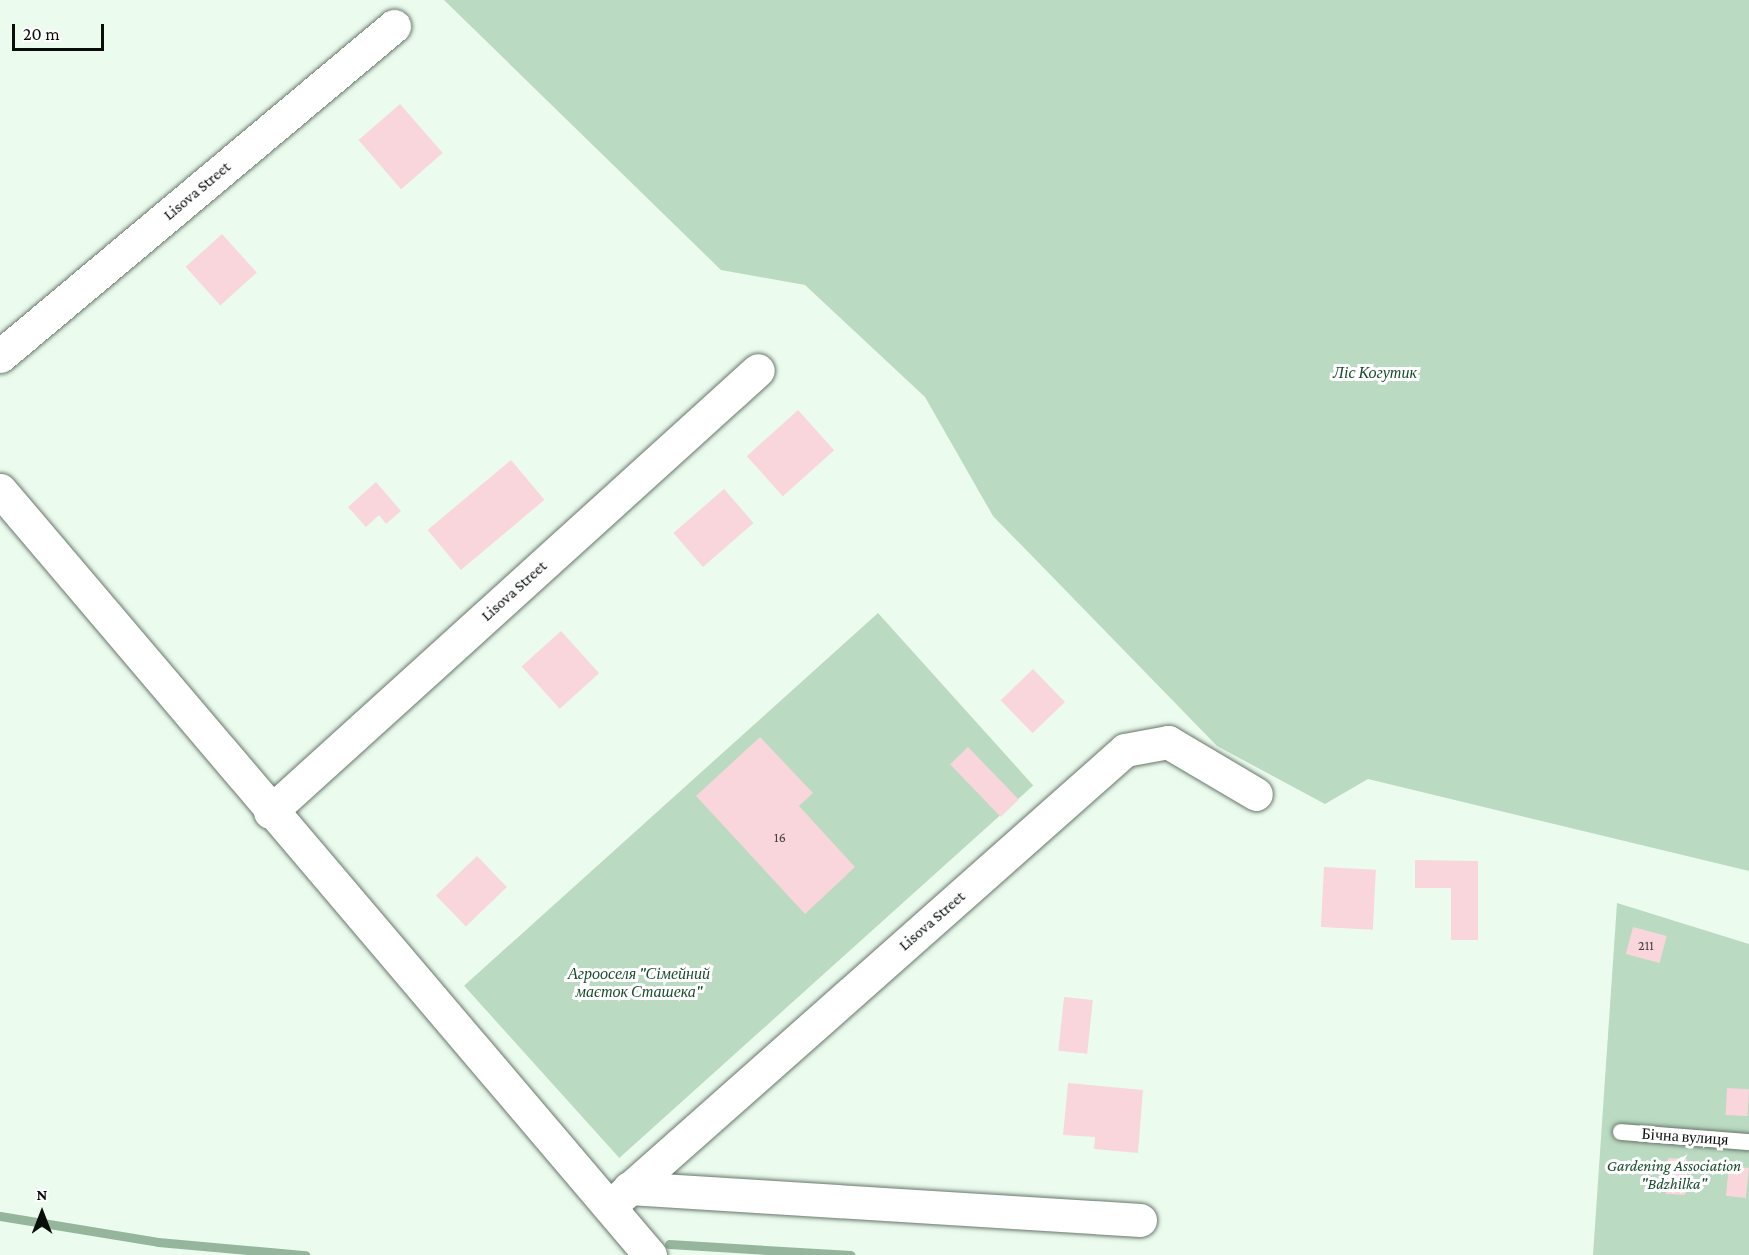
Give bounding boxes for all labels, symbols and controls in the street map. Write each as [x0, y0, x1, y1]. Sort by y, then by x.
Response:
scale bar [15, 12, 106, 50]
text: 20 m [23, 24, 60, 44]
street label: Lisova Street [160, 157, 234, 225]
park label: Ліс Когутик [1333, 363, 1417, 383]
street label: Lisova Street [477, 557, 551, 625]
house number: 16 [774, 829, 786, 845]
street label: Lisova Street [895, 887, 969, 955]
house number: 211 [1638, 937, 1654, 953]
park label: Агрооселя "Сімейний маєток Сташека" [568, 964, 710, 1002]
street label: Бічна вулиця [1641, 1124, 1729, 1150]
park label: Gardening Association "Bdzhіlka" [1607, 1156, 1741, 1194]
north arrow [12, 1183, 72, 1243]
text: N [37, 1186, 47, 1203]

